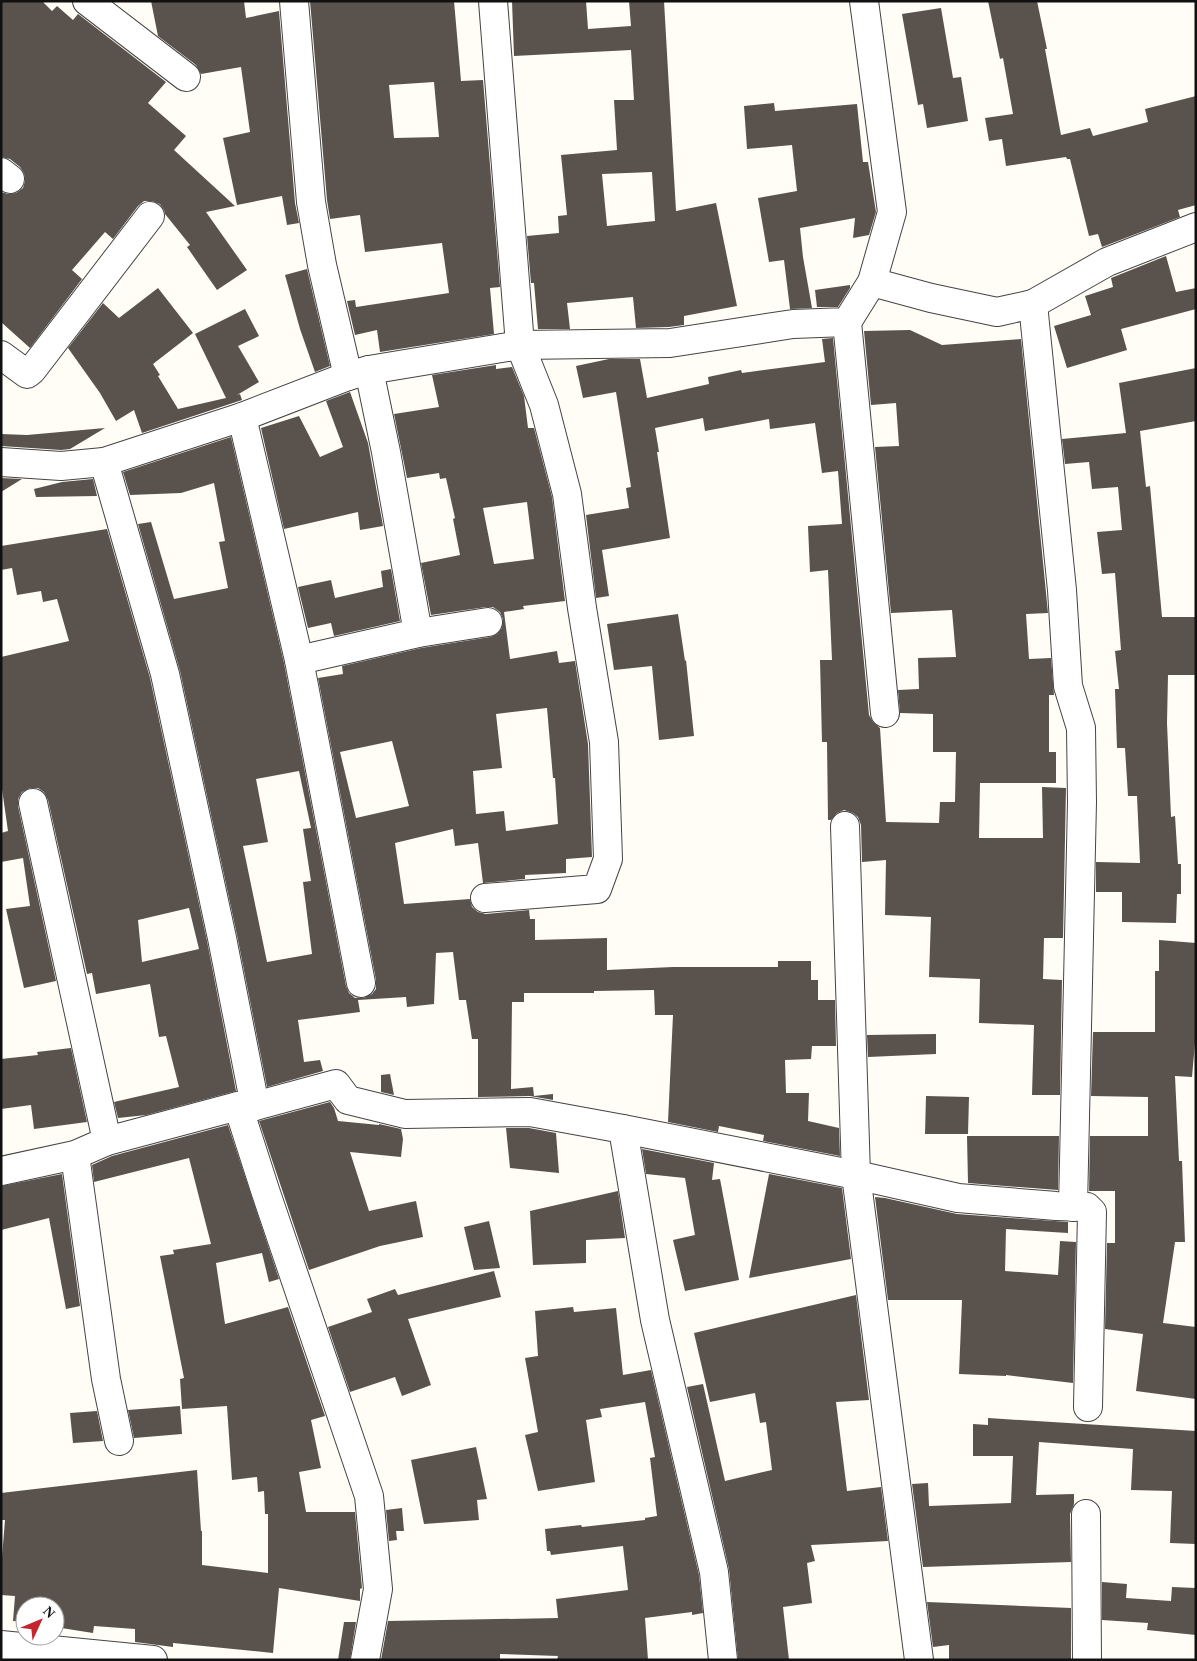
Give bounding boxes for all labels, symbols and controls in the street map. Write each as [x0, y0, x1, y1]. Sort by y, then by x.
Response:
north arrow [15, 1596, 65, 1646]
text: N [40, 1603, 58, 1621]

